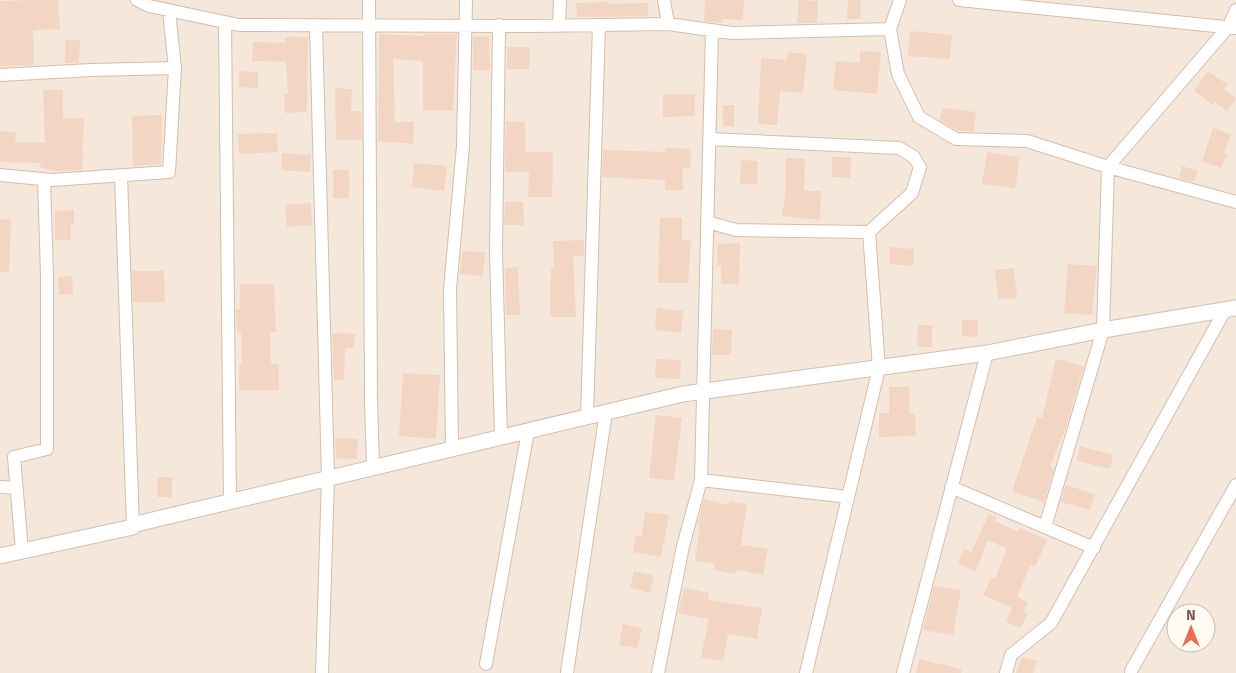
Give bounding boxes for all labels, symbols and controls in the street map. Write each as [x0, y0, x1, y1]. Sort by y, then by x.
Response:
north arrow [1166, 603, 1216, 653]
text: N [1186, 607, 1196, 624]

